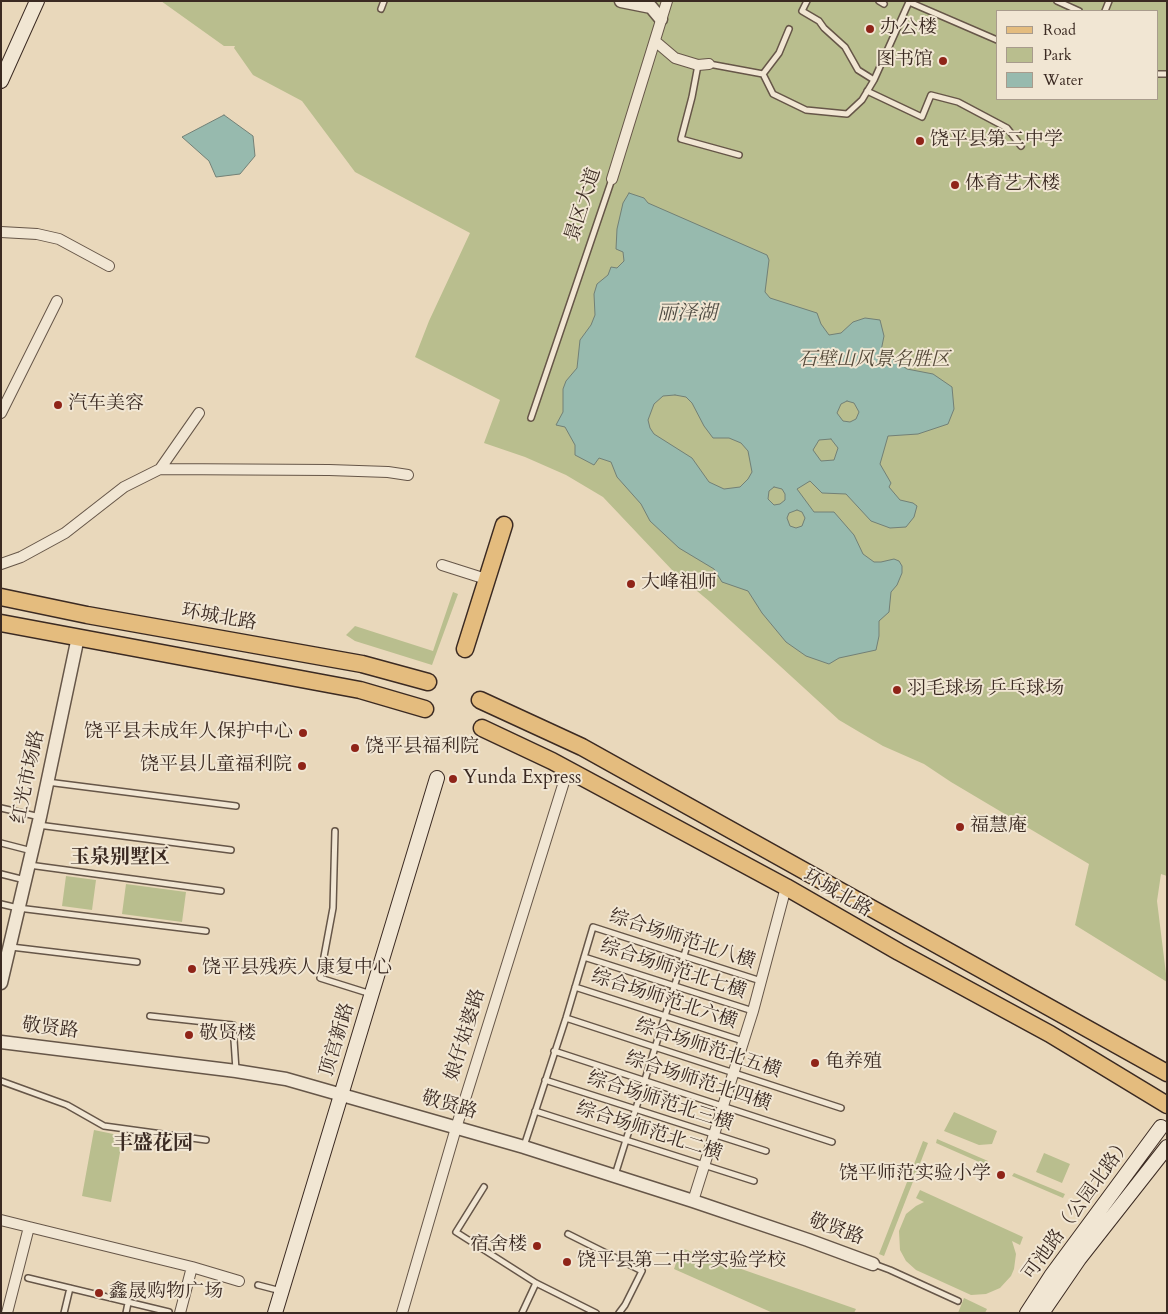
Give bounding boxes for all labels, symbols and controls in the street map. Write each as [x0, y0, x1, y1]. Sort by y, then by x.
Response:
legend [996, 10, 1158, 100]
place label: 办公楼 [880, 18, 937, 40]
text: Road [1043, 20, 1076, 40]
marker: 办公楼 [864, 23, 876, 35]
text: Park [1043, 45, 1072, 65]
place label: 图书馆 [876, 50, 933, 72]
marker: 图书馆 [937, 55, 949, 67]
text: Water [1043, 70, 1083, 90]
place label: 饶平县第二中学 [930, 130, 1063, 152]
marker: 饶平县第二中学 [914, 135, 926, 147]
street label: 景区大道 [561, 165, 607, 245]
place label: 体育艺术楼 [965, 174, 1060, 196]
marker: 体育艺术楼 [949, 179, 961, 191]
water label: 丽泽湖 [657, 302, 717, 326]
park label: 石壁山风景名胜区 [798, 350, 950, 372]
place label: 汽车美容 [68, 394, 144, 416]
marker: 汽车美容 [52, 399, 64, 411]
place label: 大峰祖师 [641, 573, 717, 595]
marker: 大峰祖师 [625, 578, 637, 590]
street label: 环城北路 [180, 600, 258, 636]
place label: 羽毛球场 乒乓球场 [907, 679, 1064, 701]
marker: 羽毛球场 乒乓球场 [891, 684, 903, 696]
place label: 饶平县未成年人保护中心 [84, 722, 293, 744]
marker: 饶平县未成年人保护中心 [297, 727, 309, 739]
street label: 红光市场路 [8, 728, 50, 826]
place label: 饶平县福利院 [365, 737, 479, 759]
marker: 饶平县福利院 [349, 742, 361, 754]
place label: 饶平县儿童福利院 [140, 755, 292, 777]
marker: 饶平县儿童福利院 [296, 760, 308, 772]
place label: Yunda Express [463, 768, 581, 790]
marker: Yunda Express [447, 773, 459, 785]
place label: 福慧庵 [970, 816, 1027, 838]
marker: 福慧庵 [954, 821, 966, 833]
district label: 玉泉别墅区 [70, 846, 170, 870]
street label: 环城北路 [798, 865, 876, 923]
street label: 综合场师范北八横 [606, 906, 758, 974]
street label: 综合场师范北七横 [597, 936, 749, 1004]
place label: 饶平县残疾人康复中心 [202, 958, 392, 980]
marker: 饶平县残疾人康复中心 [186, 963, 198, 975]
street label: 综合场师范北六横 [588, 966, 740, 1034]
street label: 娘仔姑婆路 [441, 986, 491, 1084]
street label: 顶宫新路 [316, 1000, 360, 1080]
street label: 敬贤路 [20, 1014, 80, 1044]
street label: 综合场师范北五横 [632, 1015, 784, 1083]
place label: 敬贤楼 [199, 1024, 256, 1046]
marker: 敬贤楼 [183, 1029, 195, 1041]
street label: 综合场师范北四横 [622, 1048, 774, 1116]
place label: 龟养殖 [825, 1052, 882, 1074]
marker: 龟养殖 [809, 1057, 821, 1069]
street label: 综合场师范北三横 [584, 1068, 736, 1136]
street label: 敬贤路 [418, 1087, 480, 1125]
street label: 综合场师范北二横 [573, 1098, 725, 1166]
district label: 丰盛花园 [113, 1132, 193, 1156]
street label: 可池路（公园北路） [1019, 1133, 1137, 1285]
place label: 饶平师范实验小学 [839, 1164, 991, 1186]
marker: 饶平师范实验小学 [995, 1169, 1007, 1181]
street label: 敬贤路 [805, 1210, 867, 1250]
place label: 宿舍楼 [470, 1235, 527, 1257]
marker: 宿舍楼 [531, 1240, 543, 1252]
place label: 饶平县第二中学实验学校 [577, 1251, 786, 1273]
marker: 饶平县第二中学实验学校 [561, 1256, 573, 1268]
place label: 鑫晟购物广场 [109, 1282, 223, 1304]
marker: 鑫晟购物广场 [93, 1287, 105, 1299]

